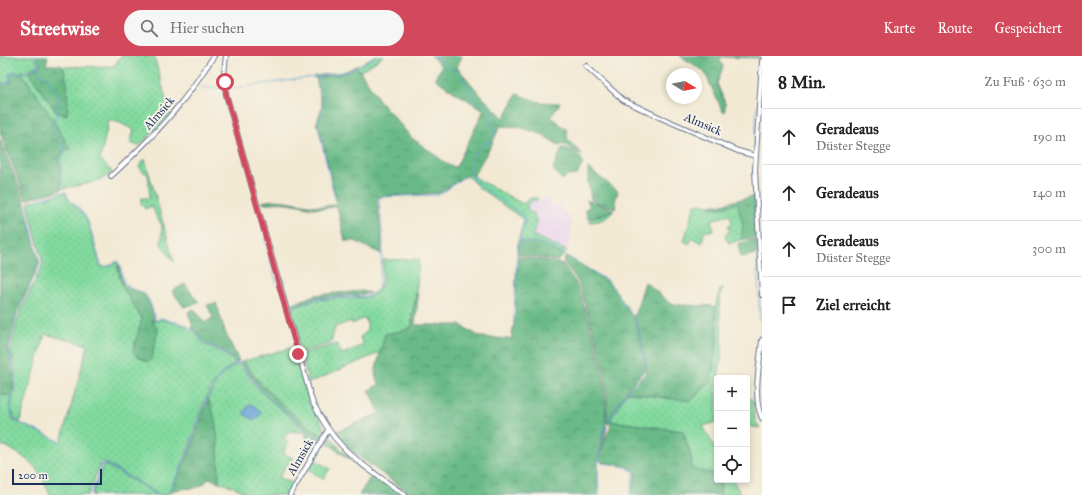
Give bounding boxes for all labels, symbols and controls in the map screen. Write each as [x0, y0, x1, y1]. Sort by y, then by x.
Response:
search box [124, 10, 404, 46]
text: Streetwise [20, 17, 100, 40]
icon: search [138, 17, 160, 39]
text: Hier suchen [170, 19, 244, 37]
text: Karte [883, 20, 915, 37]
text: Route [937, 20, 973, 37]
text: Gespeichert [995, 20, 1062, 37]
north arrow [666, 68, 702, 104]
text: 8 Min. [778, 72, 826, 93]
route start [216, 73, 234, 91]
text: Zu Fuß · 630 m [985, 74, 1066, 90]
street label: Almsick [140, 93, 178, 133]
street label: Almsick [681, 109, 724, 138]
text: Geradeaus [816, 120, 879, 138]
icon: ahead [778, 126, 800, 148]
text: 190 m [1033, 129, 1066, 145]
text: Düster Stegge [816, 138, 891, 154]
icon: ahead [778, 182, 800, 204]
text: Geradeaus [816, 184, 879, 202]
text: 140 m [1032, 185, 1066, 201]
text: Geradeaus [816, 232, 879, 250]
icon: ahead [778, 238, 800, 260]
text: 300 m [1032, 241, 1066, 257]
text: Düster Stegge [816, 250, 891, 266]
icon: arrive [778, 294, 800, 316]
text: Ziel erreicht [816, 296, 891, 314]
route end [289, 345, 307, 363]
map controls [714, 375, 750, 483]
button: + [714, 375, 750, 411]
button: − [714, 411, 750, 447]
street label: Almsick [284, 436, 316, 479]
button: locate [714, 447, 750, 483]
scale bar [12, 467, 102, 486]
text: 200 m [18, 469, 48, 482]

